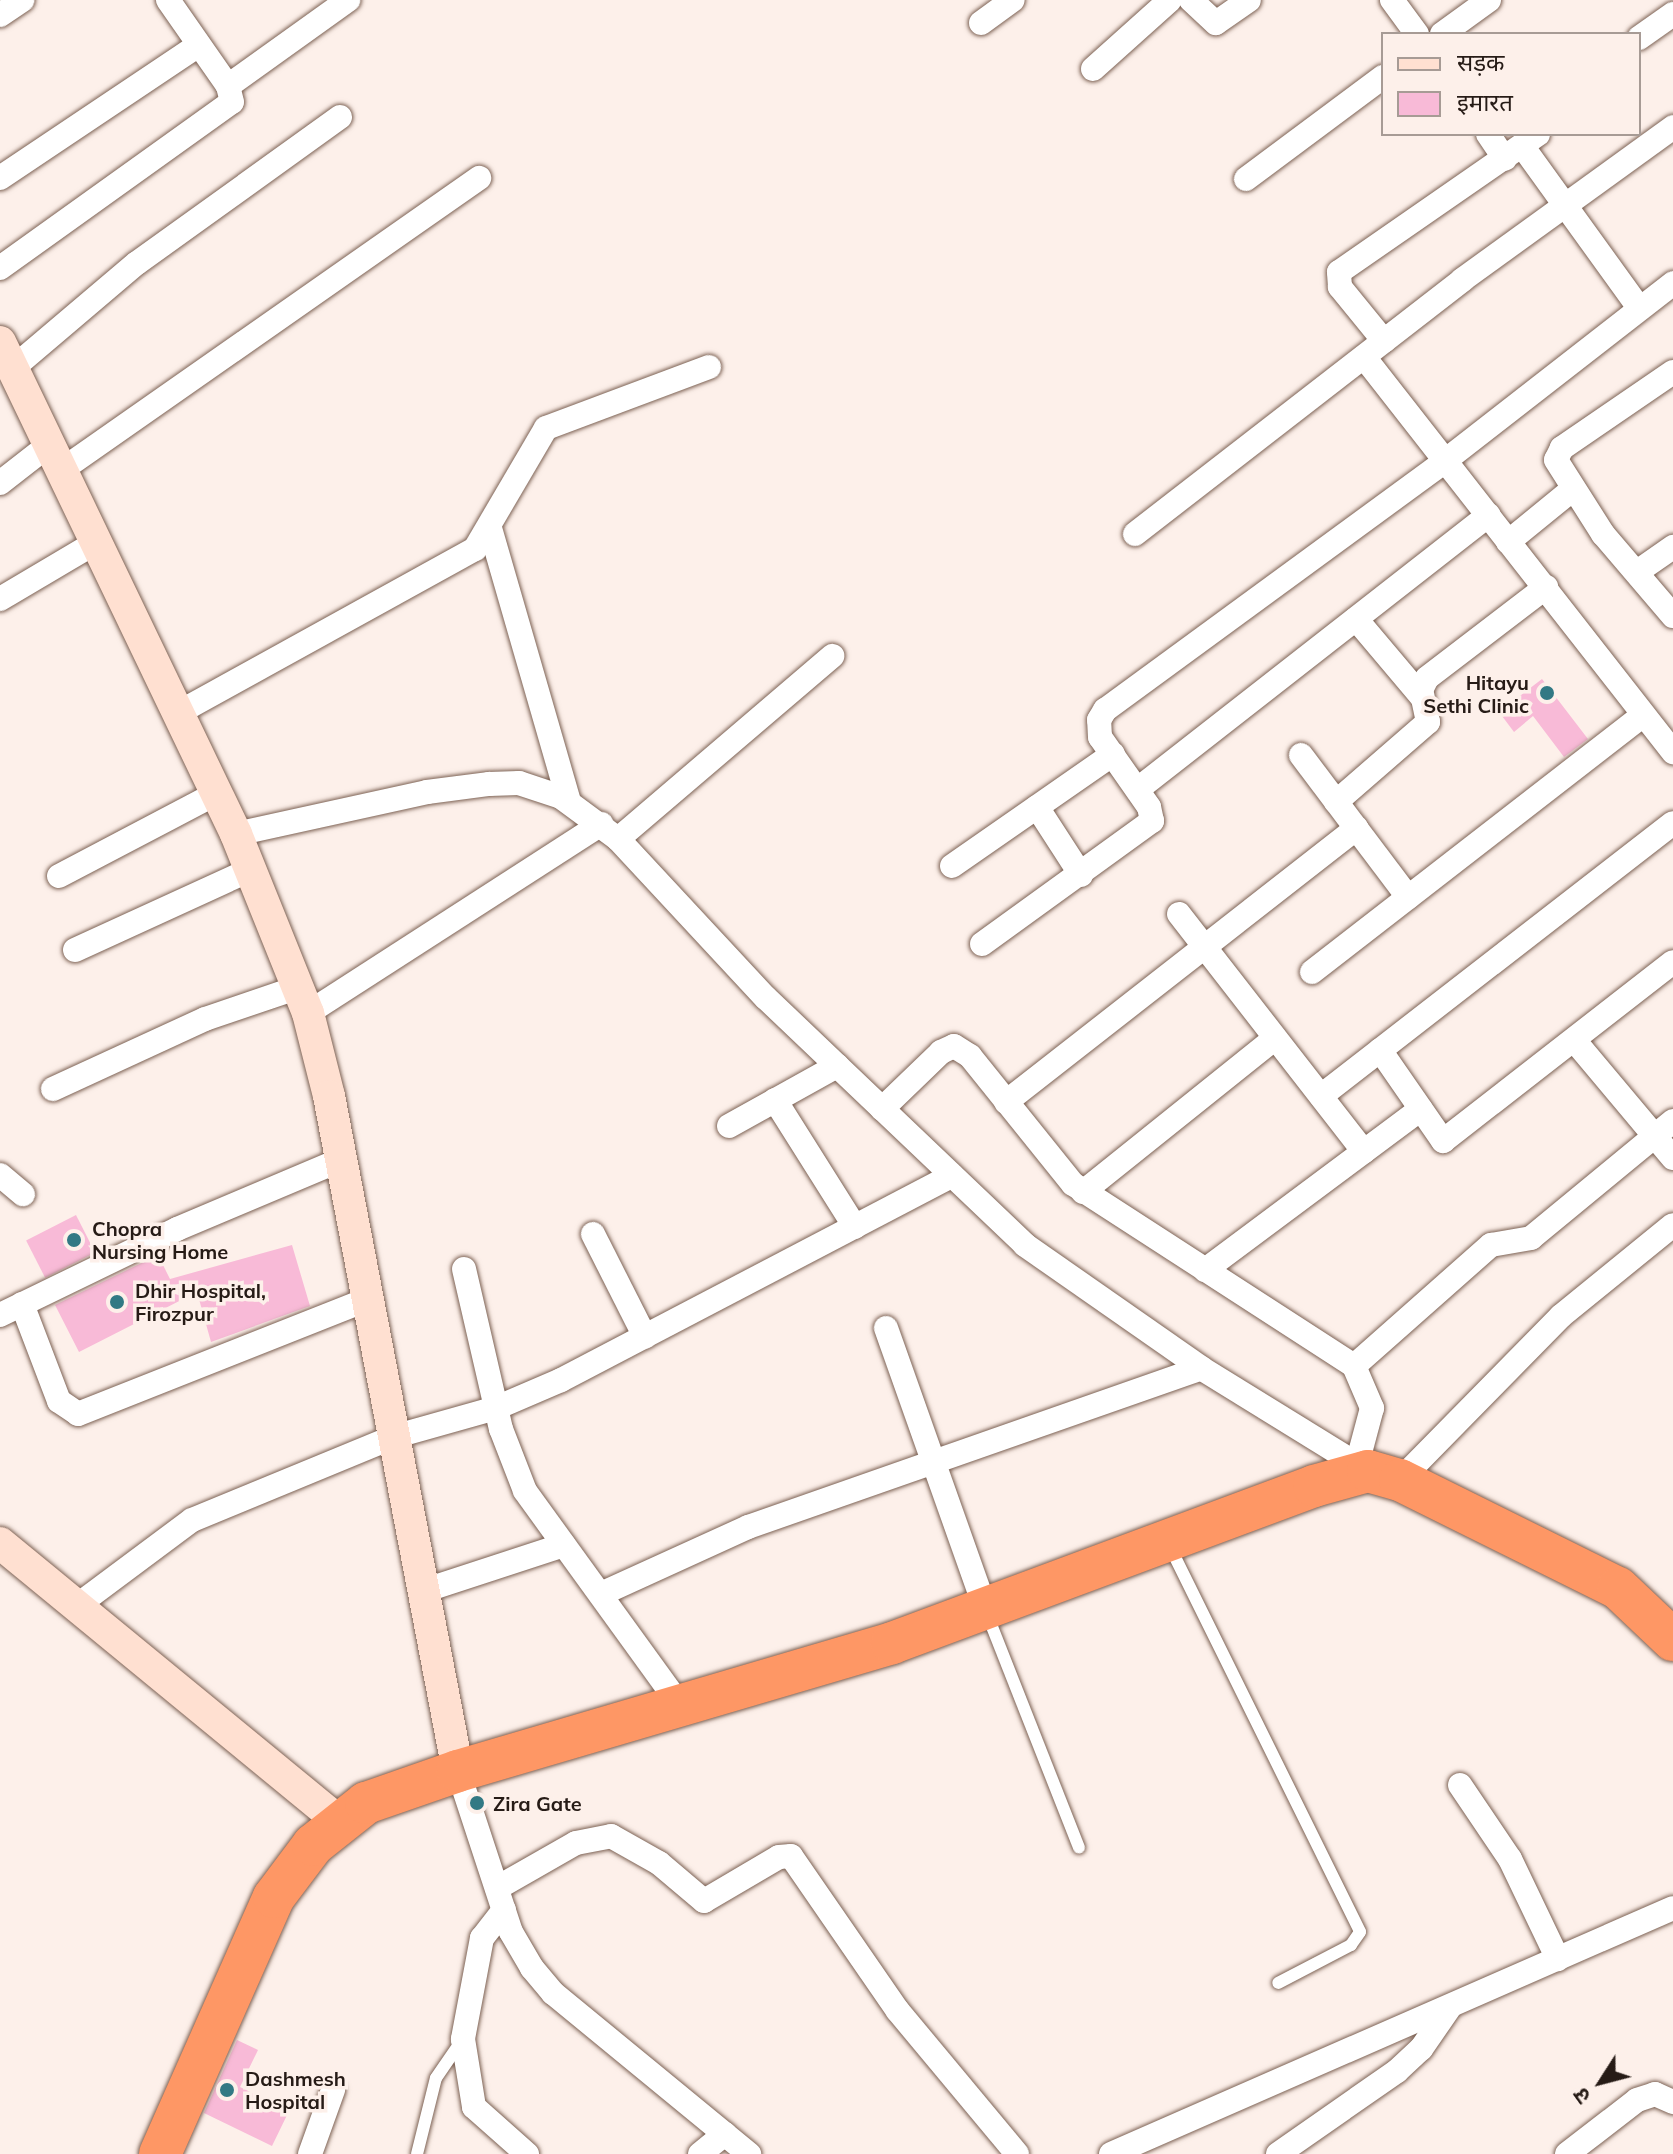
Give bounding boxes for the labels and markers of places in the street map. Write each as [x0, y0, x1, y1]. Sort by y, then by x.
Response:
place label: Hitayu Sethi Clinic [1423, 670, 1529, 717]
marker: Hitayu Sethi Clinic [1536, 682, 1558, 704]
place label: Chopra Nursing Home [92, 1216, 228, 1263]
marker: Chopra Nursing Home [63, 1229, 85, 1251]
place label: Dhir Hospital, Firozpur [135, 1278, 266, 1325]
marker: Dhir Hospital, Firozpur [106, 1291, 128, 1313]
place label: Zira Gate [493, 1791, 582, 1815]
marker: Zira Gate [468, 1794, 486, 1812]
place label: Dashmesh Hospital [245, 2066, 346, 2113]
marker: Dashmesh Hospital [216, 2079, 238, 2101]

